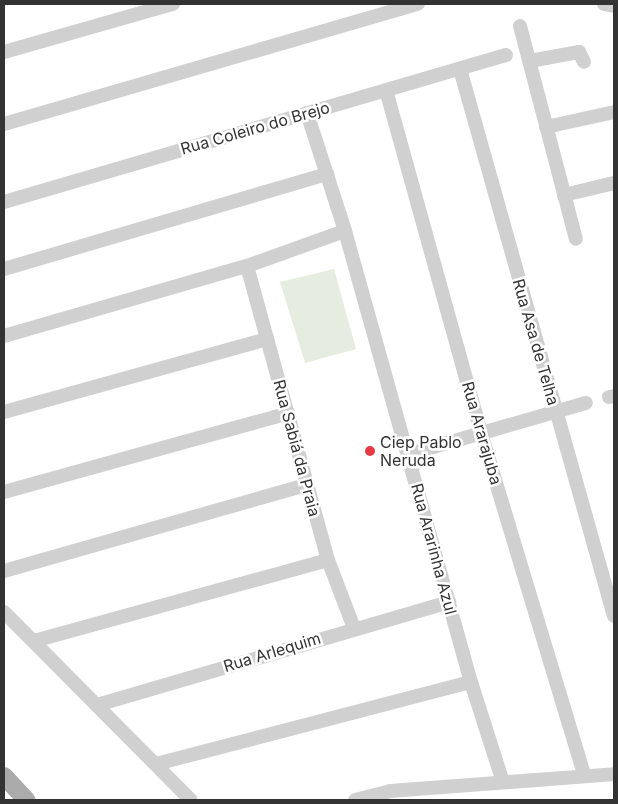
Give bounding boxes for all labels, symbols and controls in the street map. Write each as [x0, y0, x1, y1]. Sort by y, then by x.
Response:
street label: Rua Coleiro do Brejo [178, 97, 332, 159]
street label: Rua Asa de Telha [509, 277, 563, 407]
street label: Rua Sabiá da Praia [269, 377, 325, 519]
street label: Rua Ararajuba [458, 379, 506, 487]
place label: Ciep Pablo Neruda [380, 432, 462, 470]
marker: Ciep Pablo Neruda [364, 445, 376, 457]
street label: Rua Ararinha Azul [407, 481, 461, 617]
street label: Rua Arlequim [221, 628, 323, 676]

